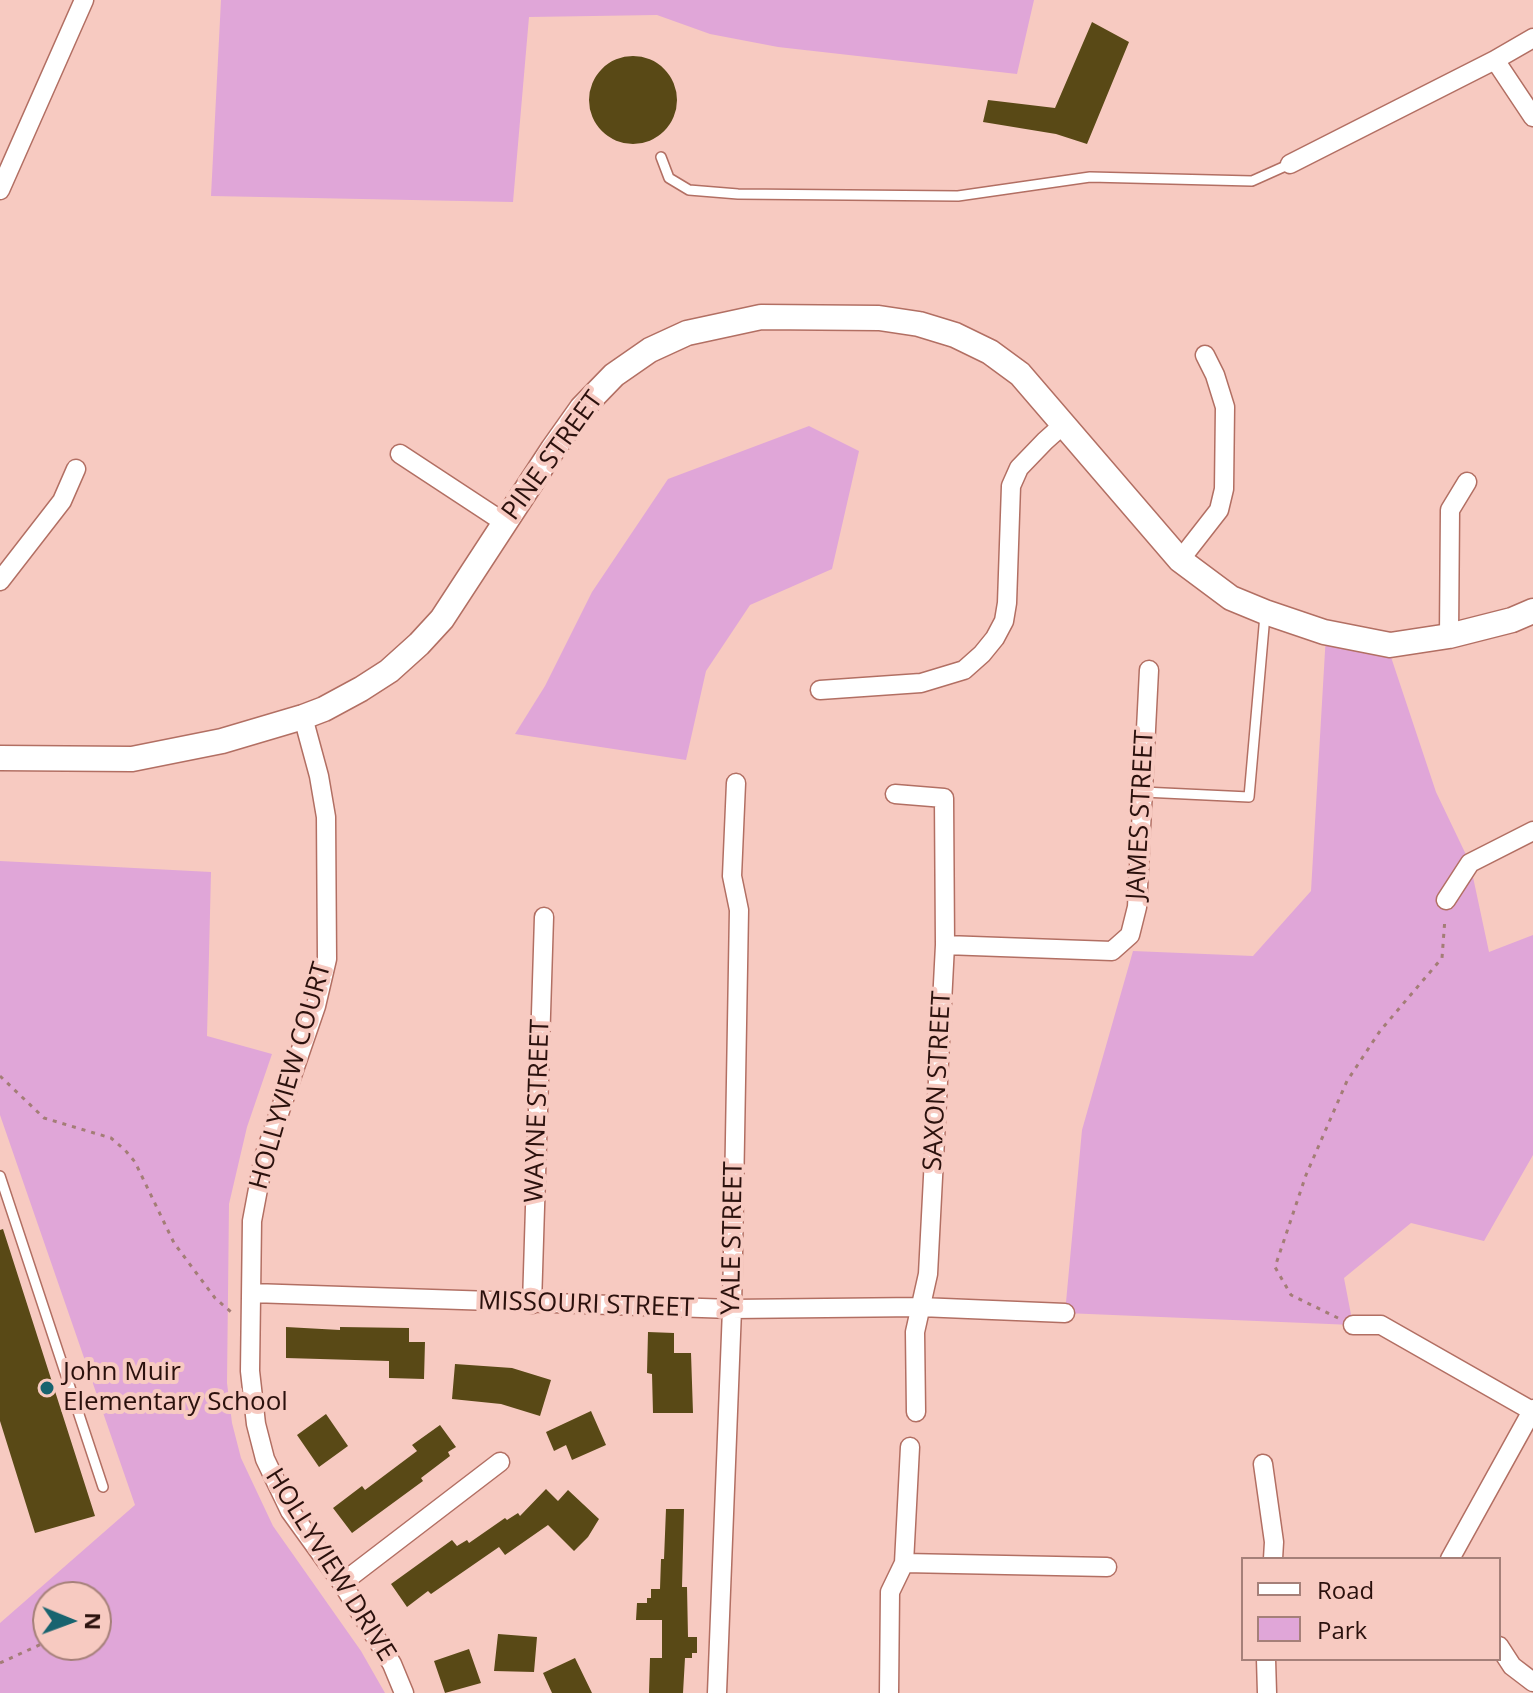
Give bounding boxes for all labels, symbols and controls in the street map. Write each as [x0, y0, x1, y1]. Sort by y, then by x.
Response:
street label: PINE STREET [496, 386, 610, 526]
street label: JAMES STREET [1121, 729, 1161, 901]
street label: HOLLYVIEW COURT [244, 959, 338, 1193]
street label: SAXON STREET [918, 990, 958, 1172]
street label: WAYNE STREET [519, 1019, 557, 1203]
street label: YALE STREET [716, 1161, 750, 1315]
street label: MISSOURI STREET [477, 1286, 695, 1324]
place label: John Muir Elementary School [63, 1357, 288, 1418]
marker: John Muir Elementary School [38, 1379, 56, 1397]
street label: HOLLYVIEW DRIVE [258, 1463, 402, 1667]
legend [1241, 1557, 1501, 1661]
text: Road [1317, 1573, 1374, 1606]
north arrow [32, 1581, 112, 1661]
text: N [79, 1612, 109, 1631]
text: Park [1317, 1613, 1367, 1646]

